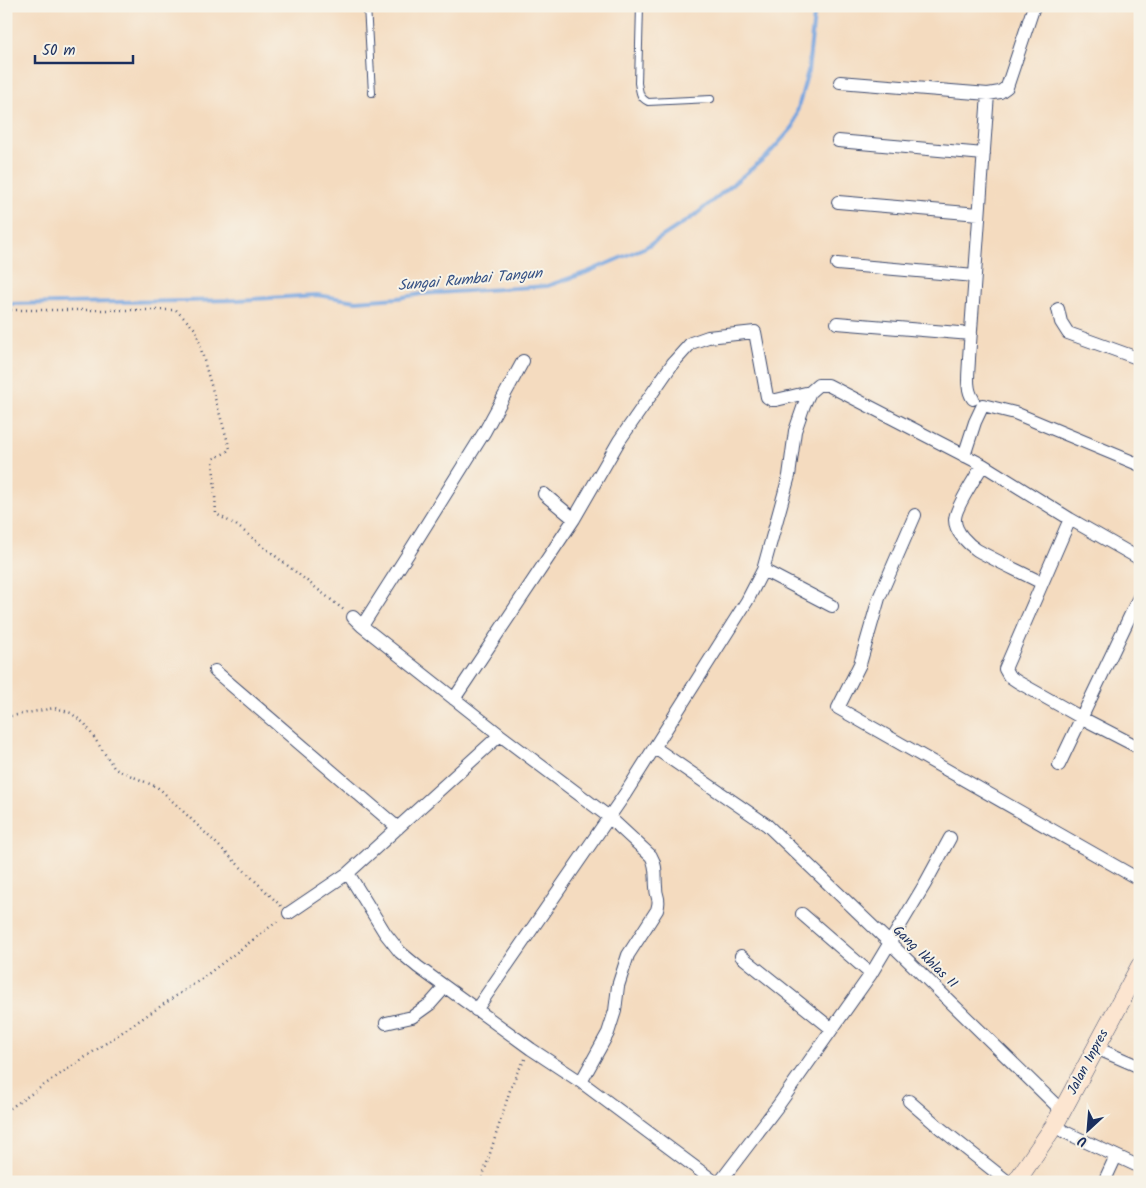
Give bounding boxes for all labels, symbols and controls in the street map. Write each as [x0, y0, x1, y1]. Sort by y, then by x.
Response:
scale bar [35, 32, 132, 64]
text: 50 m [42, 39, 76, 63]
water label: Sungai Rumbai Tangun [397, 262, 544, 298]
street label: Gang Ikhlas II [887, 920, 963, 994]
street label: Jalan Inpres [1061, 1025, 1115, 1099]
north arrow [1064, 1106, 1114, 1156]
text: U [1074, 1129, 1091, 1153]

